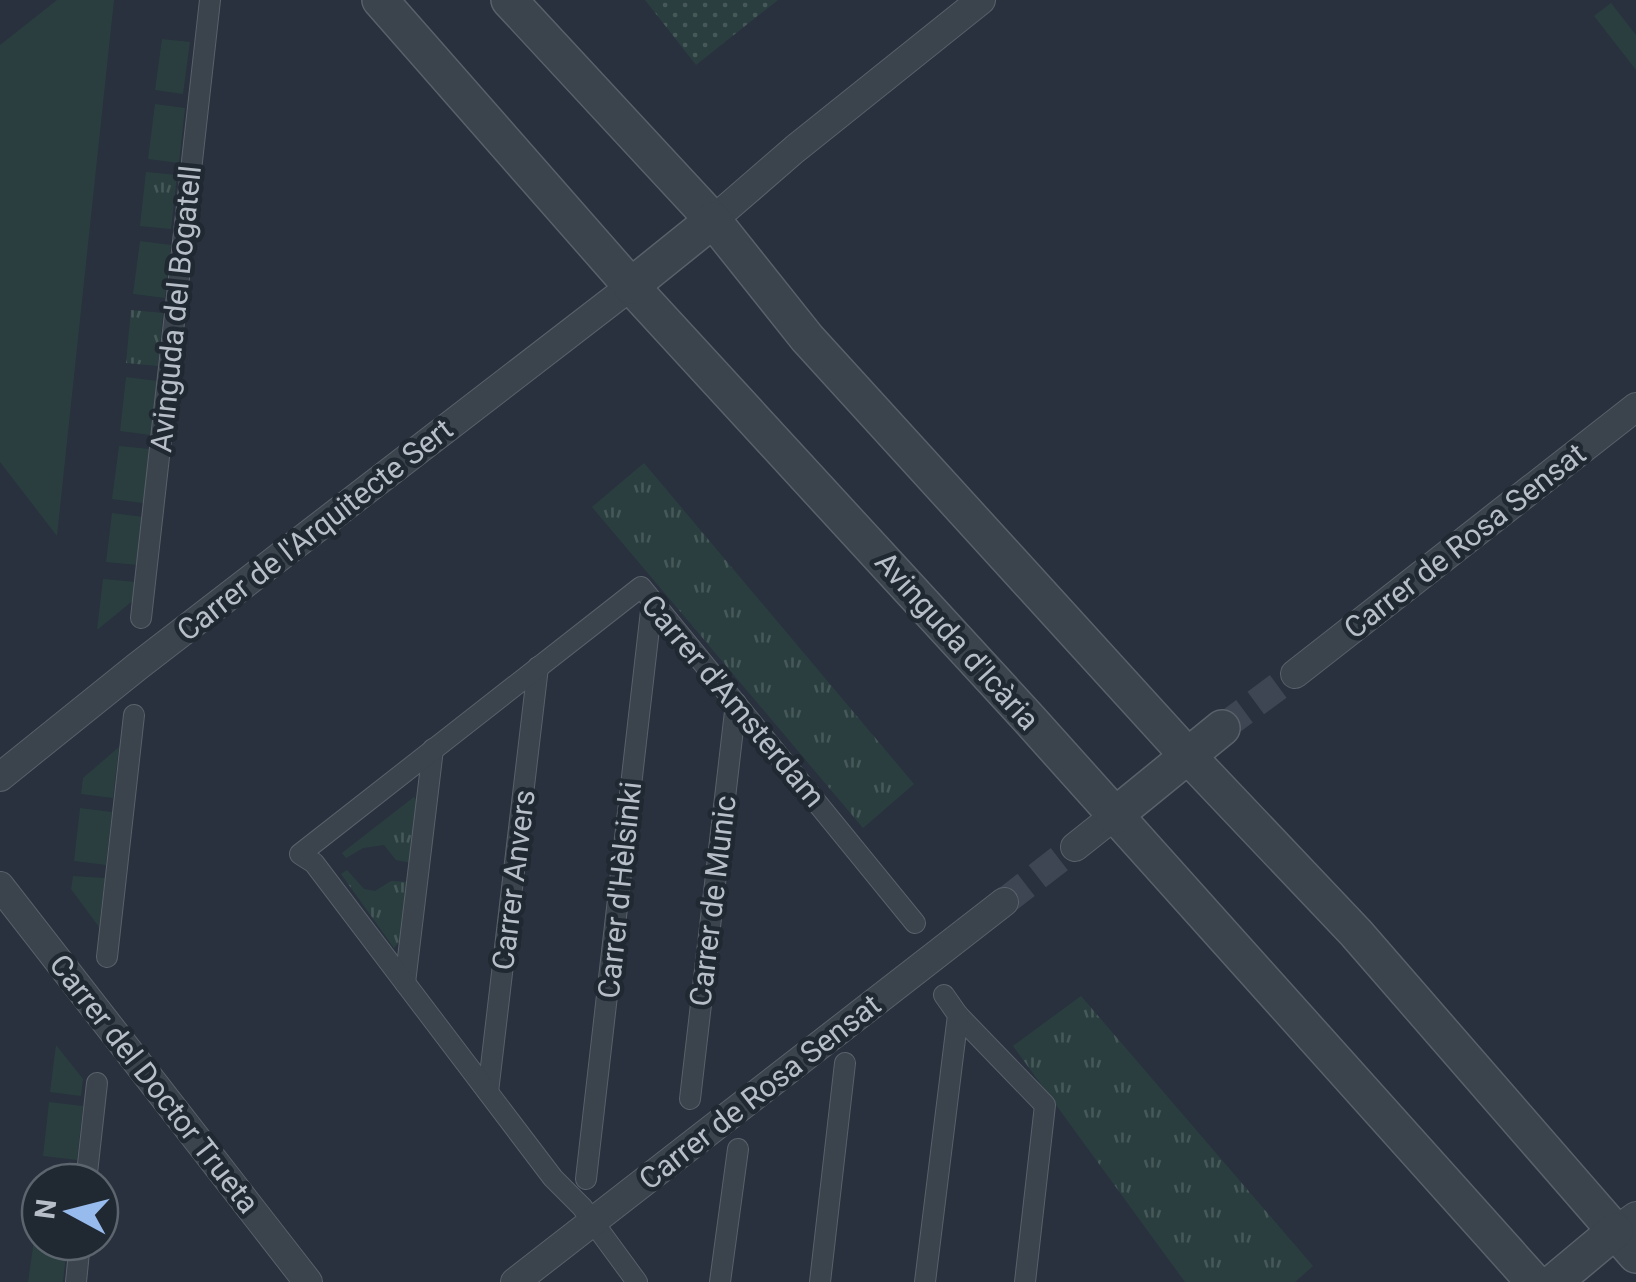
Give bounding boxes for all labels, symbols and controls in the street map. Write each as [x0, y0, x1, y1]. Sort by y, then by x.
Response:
street label: Avinguda del Bogatell [143, 164, 208, 454]
street label: Carrer de l'Arquitecte Sert [170, 411, 459, 648]
street label: Carrer de Rosa Sensat [1337, 436, 1592, 646]
street label: Avinguda d'Icària [868, 544, 1046, 737]
street label: Carrer d'Amsterdam [634, 587, 832, 814]
street label: Carrer d'Hèlsinki [591, 780, 648, 1000]
street label: Carrer Anvers [485, 788, 542, 972]
street label: Carrer de Munic [682, 794, 743, 1008]
street label: Carrer del Doctor Trueta [43, 947, 266, 1220]
street label: Carrer de Rosa Sensat [632, 987, 887, 1197]
north arrow [20, 1162, 120, 1262]
text: N [28, 1197, 63, 1221]

